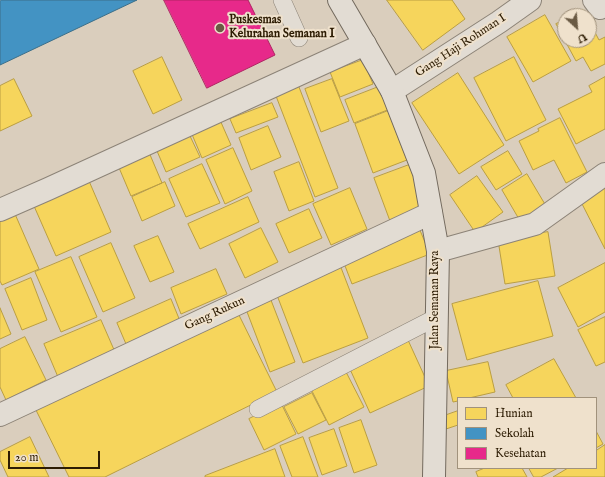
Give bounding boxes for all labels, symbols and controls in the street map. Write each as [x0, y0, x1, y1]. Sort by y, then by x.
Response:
north arrow [557, 8, 597, 48]
street label: Gang Haji Rohman I [413, 11, 509, 81]
place label: Puskesmas Kelurahan Semanan I [229, 14, 335, 42]
marker: Puskesmas Kelurahan Semanan I [214, 22, 226, 34]
text: U [575, 30, 589, 46]
street label: Jalan Semanan Raya [429, 250, 443, 350]
street label: Gang Rukun [183, 294, 247, 334]
legend [457, 397, 597, 469]
text: Hunian [495, 406, 533, 421]
text: Sekolah [495, 426, 534, 441]
scale bar [10, 443, 102, 469]
text: Kesehatan [495, 446, 546, 461]
text: 20 m [15, 450, 38, 465]

